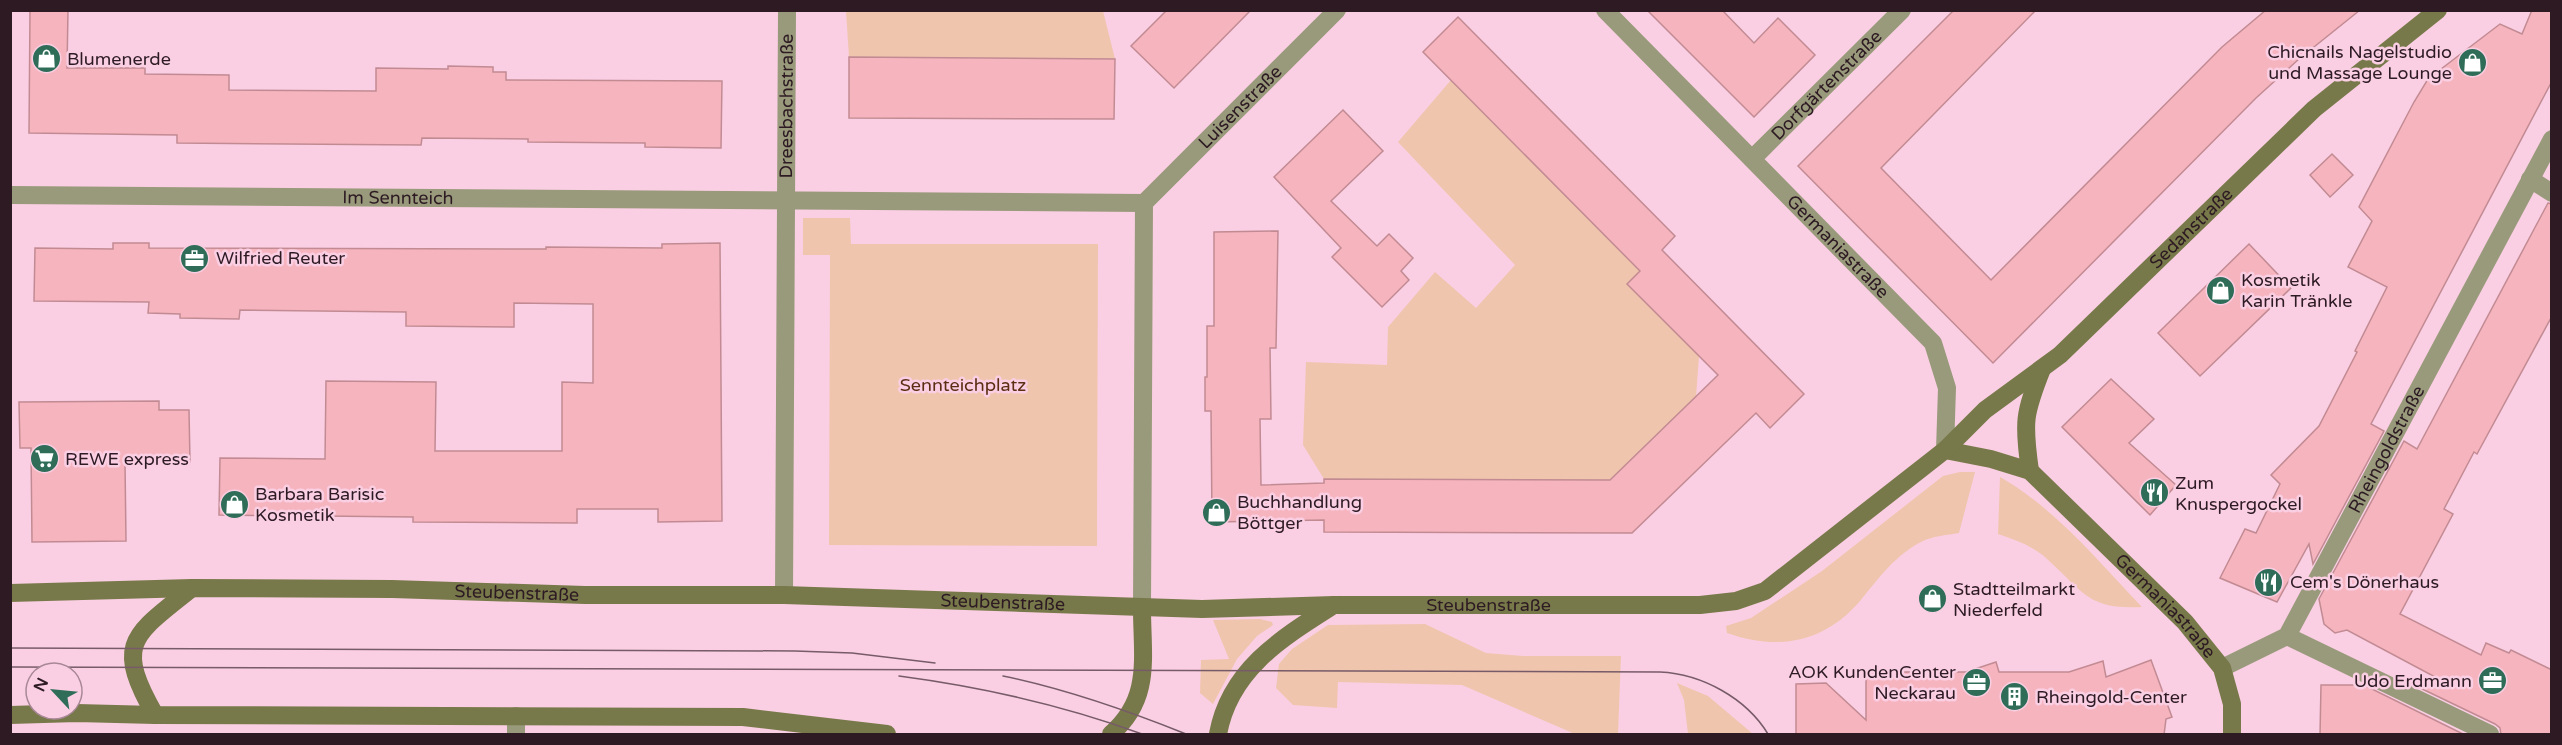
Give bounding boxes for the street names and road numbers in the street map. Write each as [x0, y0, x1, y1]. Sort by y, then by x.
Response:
street label: Dorfgärtenstraße [1766, 25, 1887, 145]
street label: Dreesbachstraße [775, 34, 798, 178]
street label: Luisenstraße [1194, 60, 1287, 153]
street label: Sedanstraße [2145, 183, 2237, 273]
street label: Im Sennteich [342, 186, 454, 209]
street label: Germaniastraße [1782, 190, 1894, 303]
street label: Rheingoldstraße [2344, 382, 2429, 517]
street label: Germaniastraße [2110, 549, 2221, 663]
street label: Steubenstraße [454, 580, 580, 606]
street label: Steubenstraße [940, 589, 1065, 615]
street label: Steubenstraße [1426, 594, 1551, 616]

